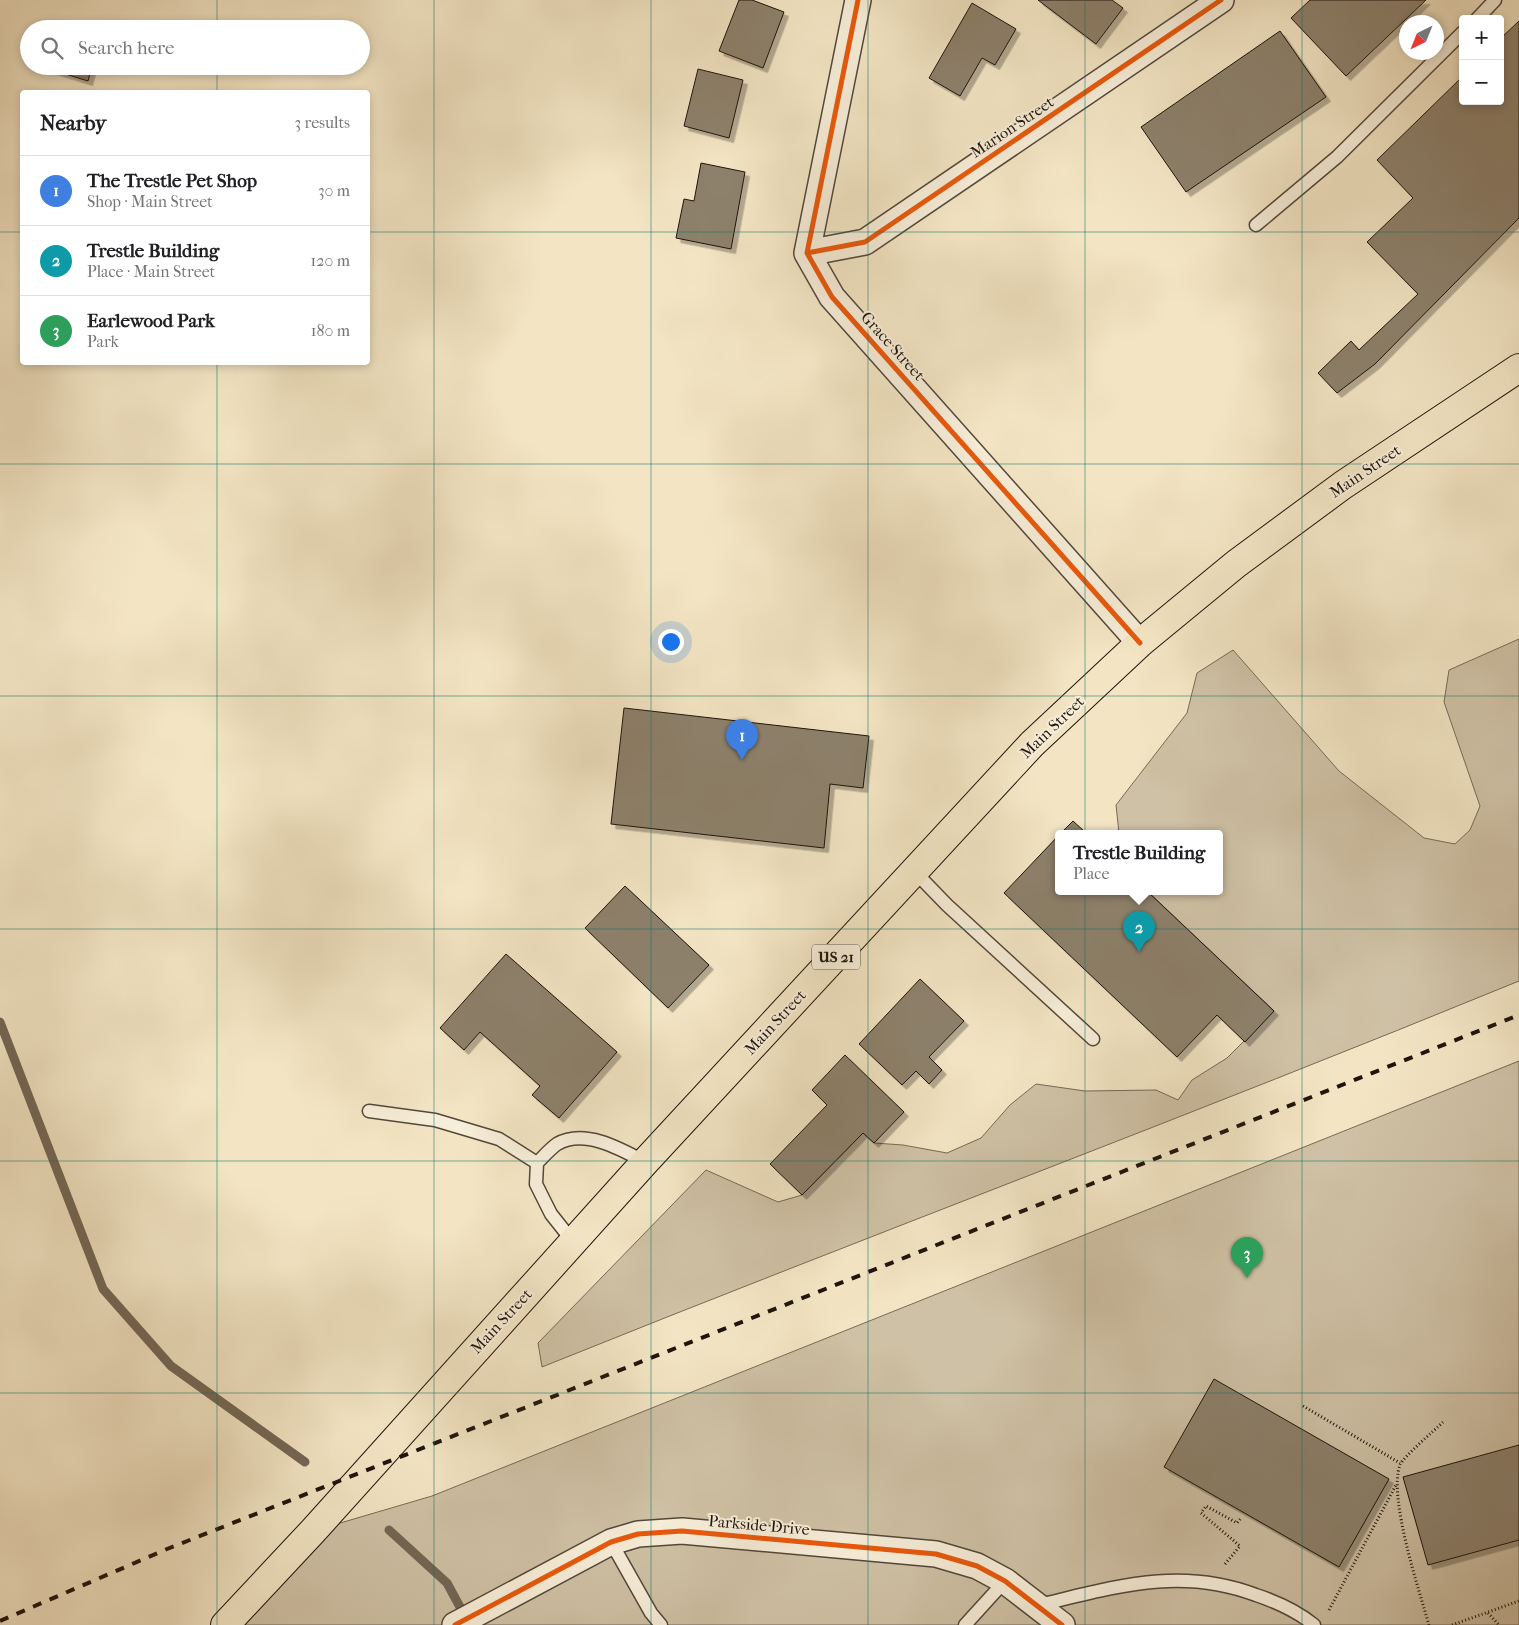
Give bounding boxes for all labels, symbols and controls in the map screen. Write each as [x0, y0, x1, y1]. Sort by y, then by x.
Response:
north arrow [1399, 15, 1444, 60]
map controls [1459, 15, 1504, 105]
button: + [1459, 15, 1504, 60]
search box [20, 20, 370, 75]
icon: search [38, 34, 66, 62]
text: Search here [78, 37, 174, 59]
button: − [1459, 60, 1504, 105]
street label: Marion Street [967, 92, 1058, 162]
text: Nearby [40, 111, 106, 135]
text: 3 results [294, 113, 350, 132]
text: The Trestle Pet Shop [87, 170, 257, 192]
text: 1 [53, 181, 59, 200]
text: 30 m [318, 181, 350, 200]
text: Shop · Main Street [87, 192, 213, 211]
text: Trestle Building [87, 240, 219, 262]
text: 2 [52, 251, 60, 270]
text: 120 m [311, 251, 350, 270]
text: Place · Main Street [87, 262, 215, 281]
street label: Grace Street [857, 308, 929, 385]
text: Earlewood Park [87, 310, 215, 332]
text: 3 [53, 321, 59, 340]
text: 180 m [311, 321, 350, 340]
text: Park [87, 332, 119, 351]
street label: Main Street [1326, 440, 1404, 502]
your location [658, 629, 684, 655]
street label: Main Street [1016, 692, 1088, 762]
pin: 1 [726, 719, 758, 760]
popup [1055, 830, 1223, 895]
text: Trestle Building [1073, 842, 1205, 864]
text: Place [1073, 864, 1109, 883]
pin: 2 [1123, 911, 1155, 952]
road number: US 21 [812, 944, 860, 970]
street label: Main Street [740, 985, 810, 1058]
pin: 3 [1231, 1237, 1263, 1278]
street label: Main Street [466, 1284, 536, 1357]
street label: Parkside Drive [708, 1511, 810, 1539]

